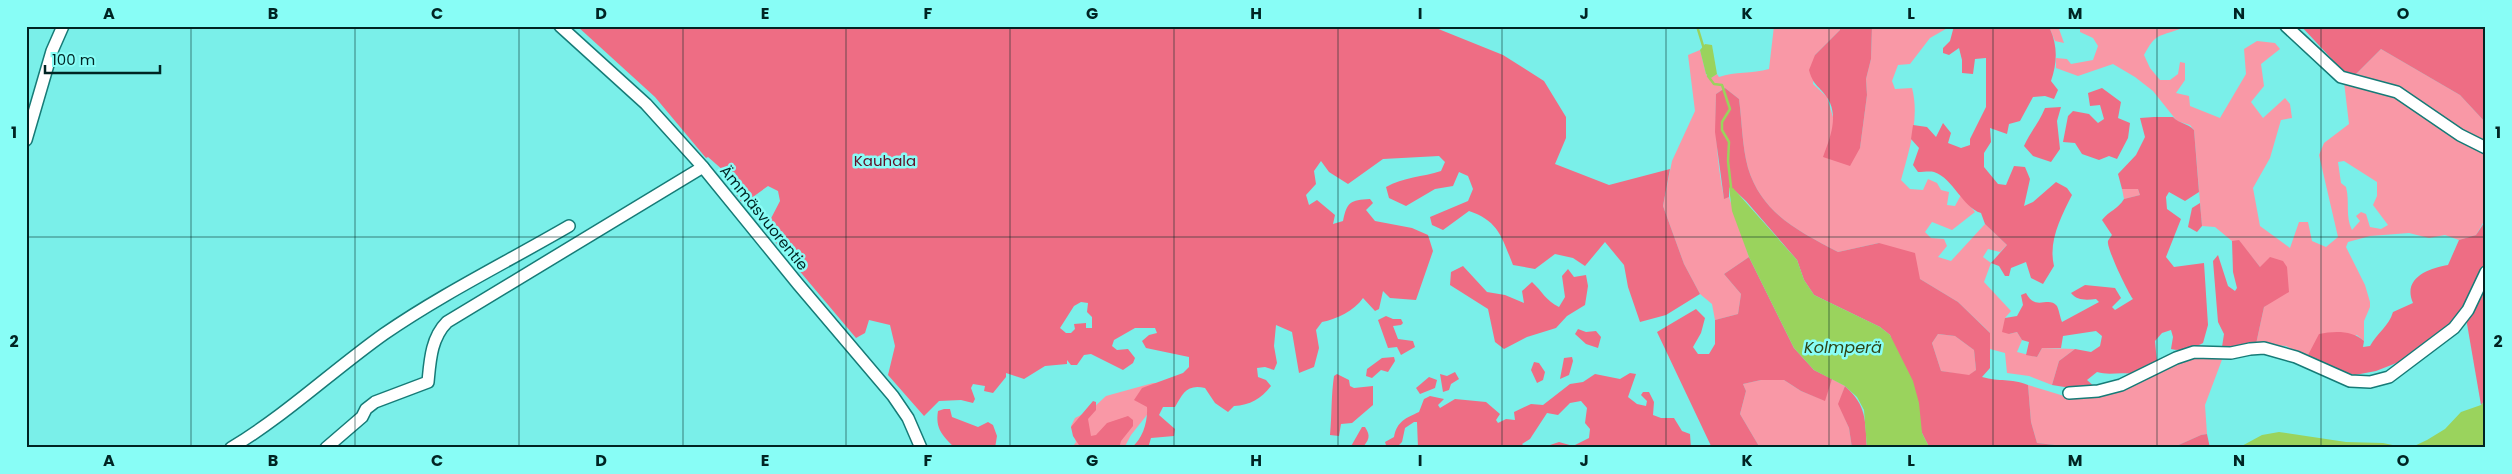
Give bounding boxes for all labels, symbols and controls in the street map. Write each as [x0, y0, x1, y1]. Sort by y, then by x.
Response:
text: A [103, 2, 115, 25]
text: B [268, 2, 278, 25]
text: C [431, 2, 443, 25]
text: D [595, 2, 607, 25]
text: E [761, 2, 769, 25]
text: F [924, 2, 933, 25]
text: G [1086, 2, 1098, 25]
text: H [1250, 2, 1262, 25]
text: I [1418, 2, 1422, 25]
text: J [1579, 2, 1589, 25]
text: K [1741, 2, 1753, 25]
text: L [1907, 2, 1915, 25]
text: M [2068, 2, 2082, 25]
text: N [2233, 2, 2245, 25]
text: O [2397, 2, 2410, 25]
scale bar [45, 42, 160, 74]
text: 100 m [52, 49, 95, 70]
text: 1 [11, 121, 17, 144]
text: 1 [2495, 121, 2501, 144]
park label: Kauhala [854, 150, 916, 171]
street label: Ämmäsvuorentie [715, 161, 813, 275]
text: 2 [9, 330, 19, 353]
text: 2 [2493, 330, 2503, 353]
water label: Kolmperä [1804, 336, 1882, 359]
text: A [103, 449, 115, 472]
text: B [268, 449, 278, 472]
text: C [431, 449, 443, 472]
text: D [595, 449, 607, 472]
text: E [761, 449, 769, 472]
text: F [924, 449, 933, 472]
text: G [1086, 449, 1098, 472]
text: H [1250, 449, 1262, 472]
text: I [1418, 449, 1422, 472]
text: J [1579, 449, 1589, 472]
text: K [1741, 449, 1753, 472]
text: L [1907, 449, 1915, 472]
text: M [2068, 449, 2082, 472]
text: N [2233, 449, 2245, 472]
text: O [2397, 449, 2410, 472]

